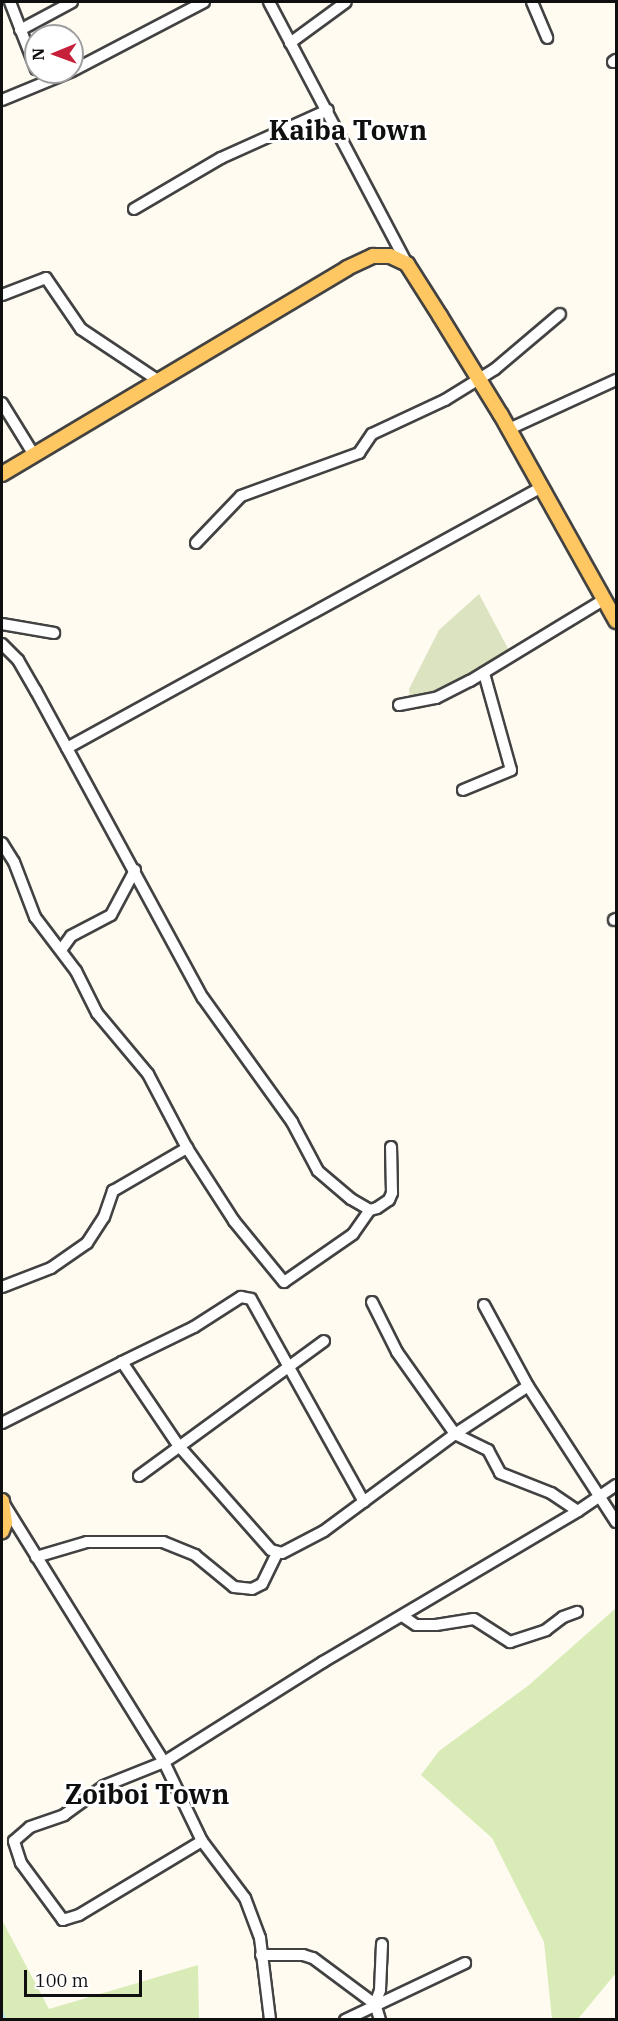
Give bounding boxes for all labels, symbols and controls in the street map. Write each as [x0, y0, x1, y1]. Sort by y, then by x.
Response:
north arrow [24, 24, 84, 84]
text: N [28, 48, 48, 61]
district label: Kaiba Town [269, 114, 427, 146]
district label: Zoiboi Town [65, 1778, 229, 1810]
scale bar [27, 1958, 146, 1996]
text: 100 m [35, 1969, 89, 1992]

